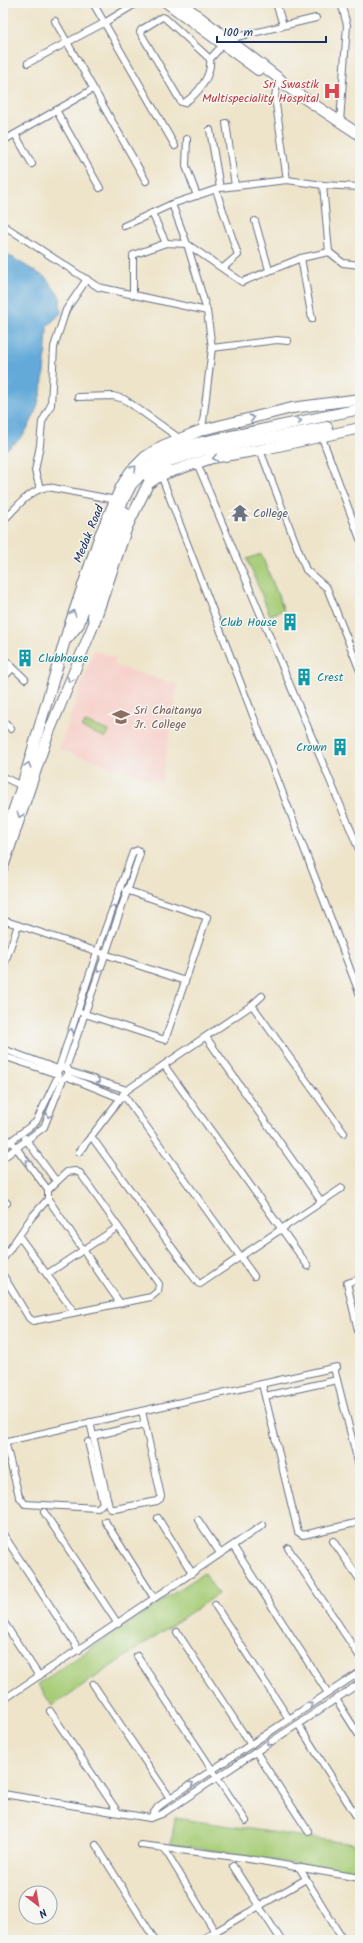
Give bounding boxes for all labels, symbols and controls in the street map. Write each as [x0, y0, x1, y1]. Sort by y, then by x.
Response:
scale bar [217, 18, 326, 44]
text: 100 m [223, 23, 254, 42]
place label: Sri Swastik Multispeciality Hospital [202, 75, 319, 108]
hospital icon: Sri Swastik Multispeciality Hospital [322, 81, 342, 101]
one-way arrow [248, 415, 255, 423]
one-way arrow [296, 417, 302, 426]
one-way arrow [212, 454, 218, 462]
one-way arrow [129, 465, 137, 473]
street label: Medak Road [69, 501, 110, 566]
temple icon: College [230, 503, 250, 523]
place label: College [253, 504, 289, 523]
one-way arrow [69, 610, 77, 617]
building icon: Club House [280, 612, 300, 632]
place label: Club House [220, 613, 278, 632]
building icon: Clubhouse [15, 648, 35, 668]
place label: Clubhouse [38, 649, 89, 668]
building icon: Crest [294, 667, 314, 687]
place label: Crest [317, 668, 344, 687]
one-way arrow [67, 677, 75, 684]
place label: Sri Chaitanya Jr. College [134, 701, 202, 734]
school or university icon: Sri Chaitanya Jr. College [111, 707, 131, 727]
building icon: Crown [330, 737, 350, 757]
place label: Crown [296, 738, 327, 757]
one-way arrow [23, 761, 32, 768]
one-way arrow [17, 812, 25, 819]
one-way arrow [109, 905, 117, 912]
one-way arrow [96, 967, 104, 974]
one-way arrow [66, 1028, 75, 1035]
one-way arrow [94, 1076, 101, 1084]
one-way arrow [45, 1112, 53, 1119]
one-way arrow [26, 1160, 33, 1167]
one-way arrow [306, 1703, 313, 1710]
one-way arrow [266, 1738, 273, 1746]
one-way arrow [186, 1782, 193, 1789]
north arrow [18, 1885, 58, 1925]
text: N [35, 1903, 50, 1922]

